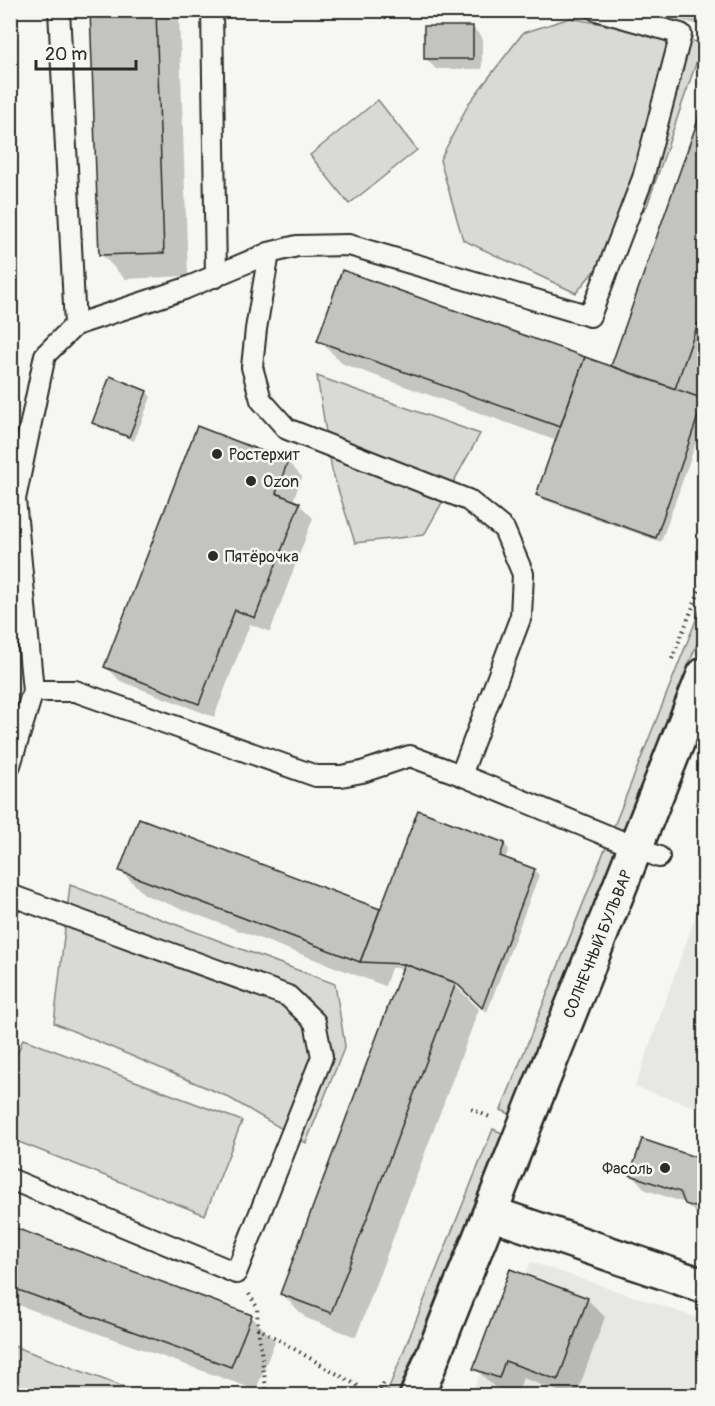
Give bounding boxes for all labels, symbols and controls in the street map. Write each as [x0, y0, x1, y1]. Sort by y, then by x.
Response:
scale bar [36, 33, 136, 71]
text: 20 m [45, 43, 87, 66]
place label: Ростерхит [229, 445, 300, 465]
marker: Ростерхит [210, 447, 224, 461]
place label: Ozon [263, 472, 299, 492]
marker: Ozon [244, 474, 258, 488]
place label: Пятёрочка [225, 547, 299, 567]
marker: Пятёрочка [206, 549, 220, 563]
street label: СОЛНЕЧНЫЙ БУЛЬВАР [559, 867, 637, 1021]
place label: Фасоль [602, 1159, 653, 1179]
marker: Фасоль [658, 1161, 672, 1175]

